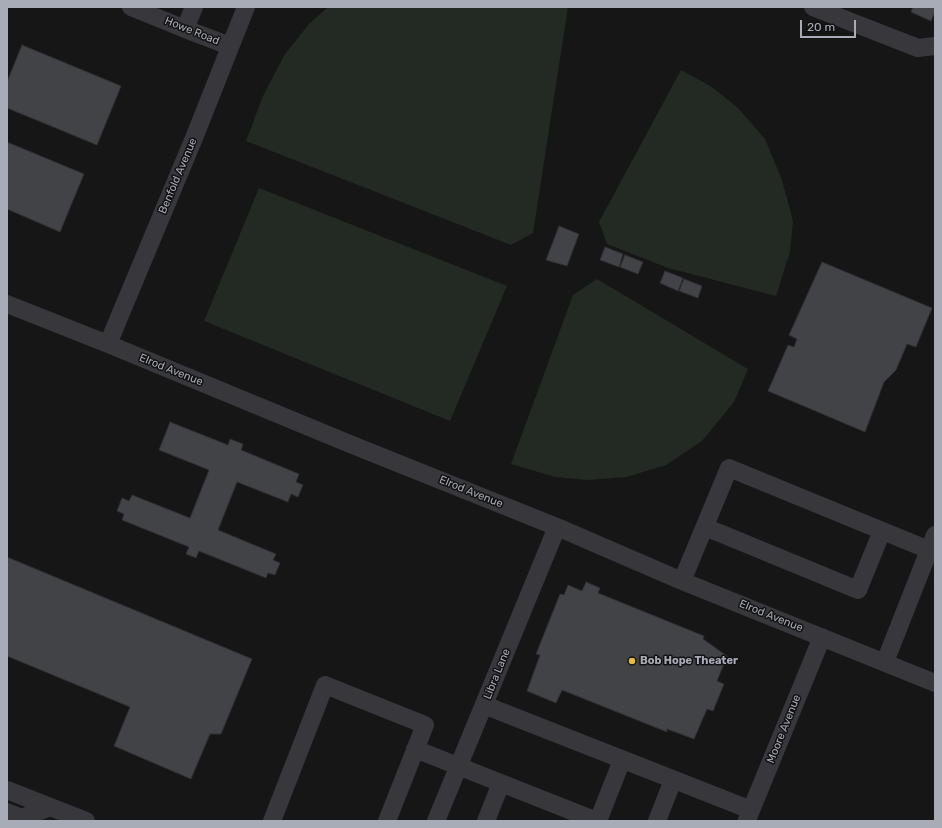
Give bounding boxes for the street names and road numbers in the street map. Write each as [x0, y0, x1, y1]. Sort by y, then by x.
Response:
street label: Howe Road [163, 14, 221, 48]
street label: Benfold Avenue [156, 136, 200, 216]
street label: Elrod Avenue [137, 351, 205, 389]
street label: Elrod Avenue [437, 473, 505, 511]
street label: Elrod Avenue [737, 597, 805, 635]
street label: Libra Lane [481, 647, 513, 701]
street label: Moore Avenue [764, 693, 804, 765]

